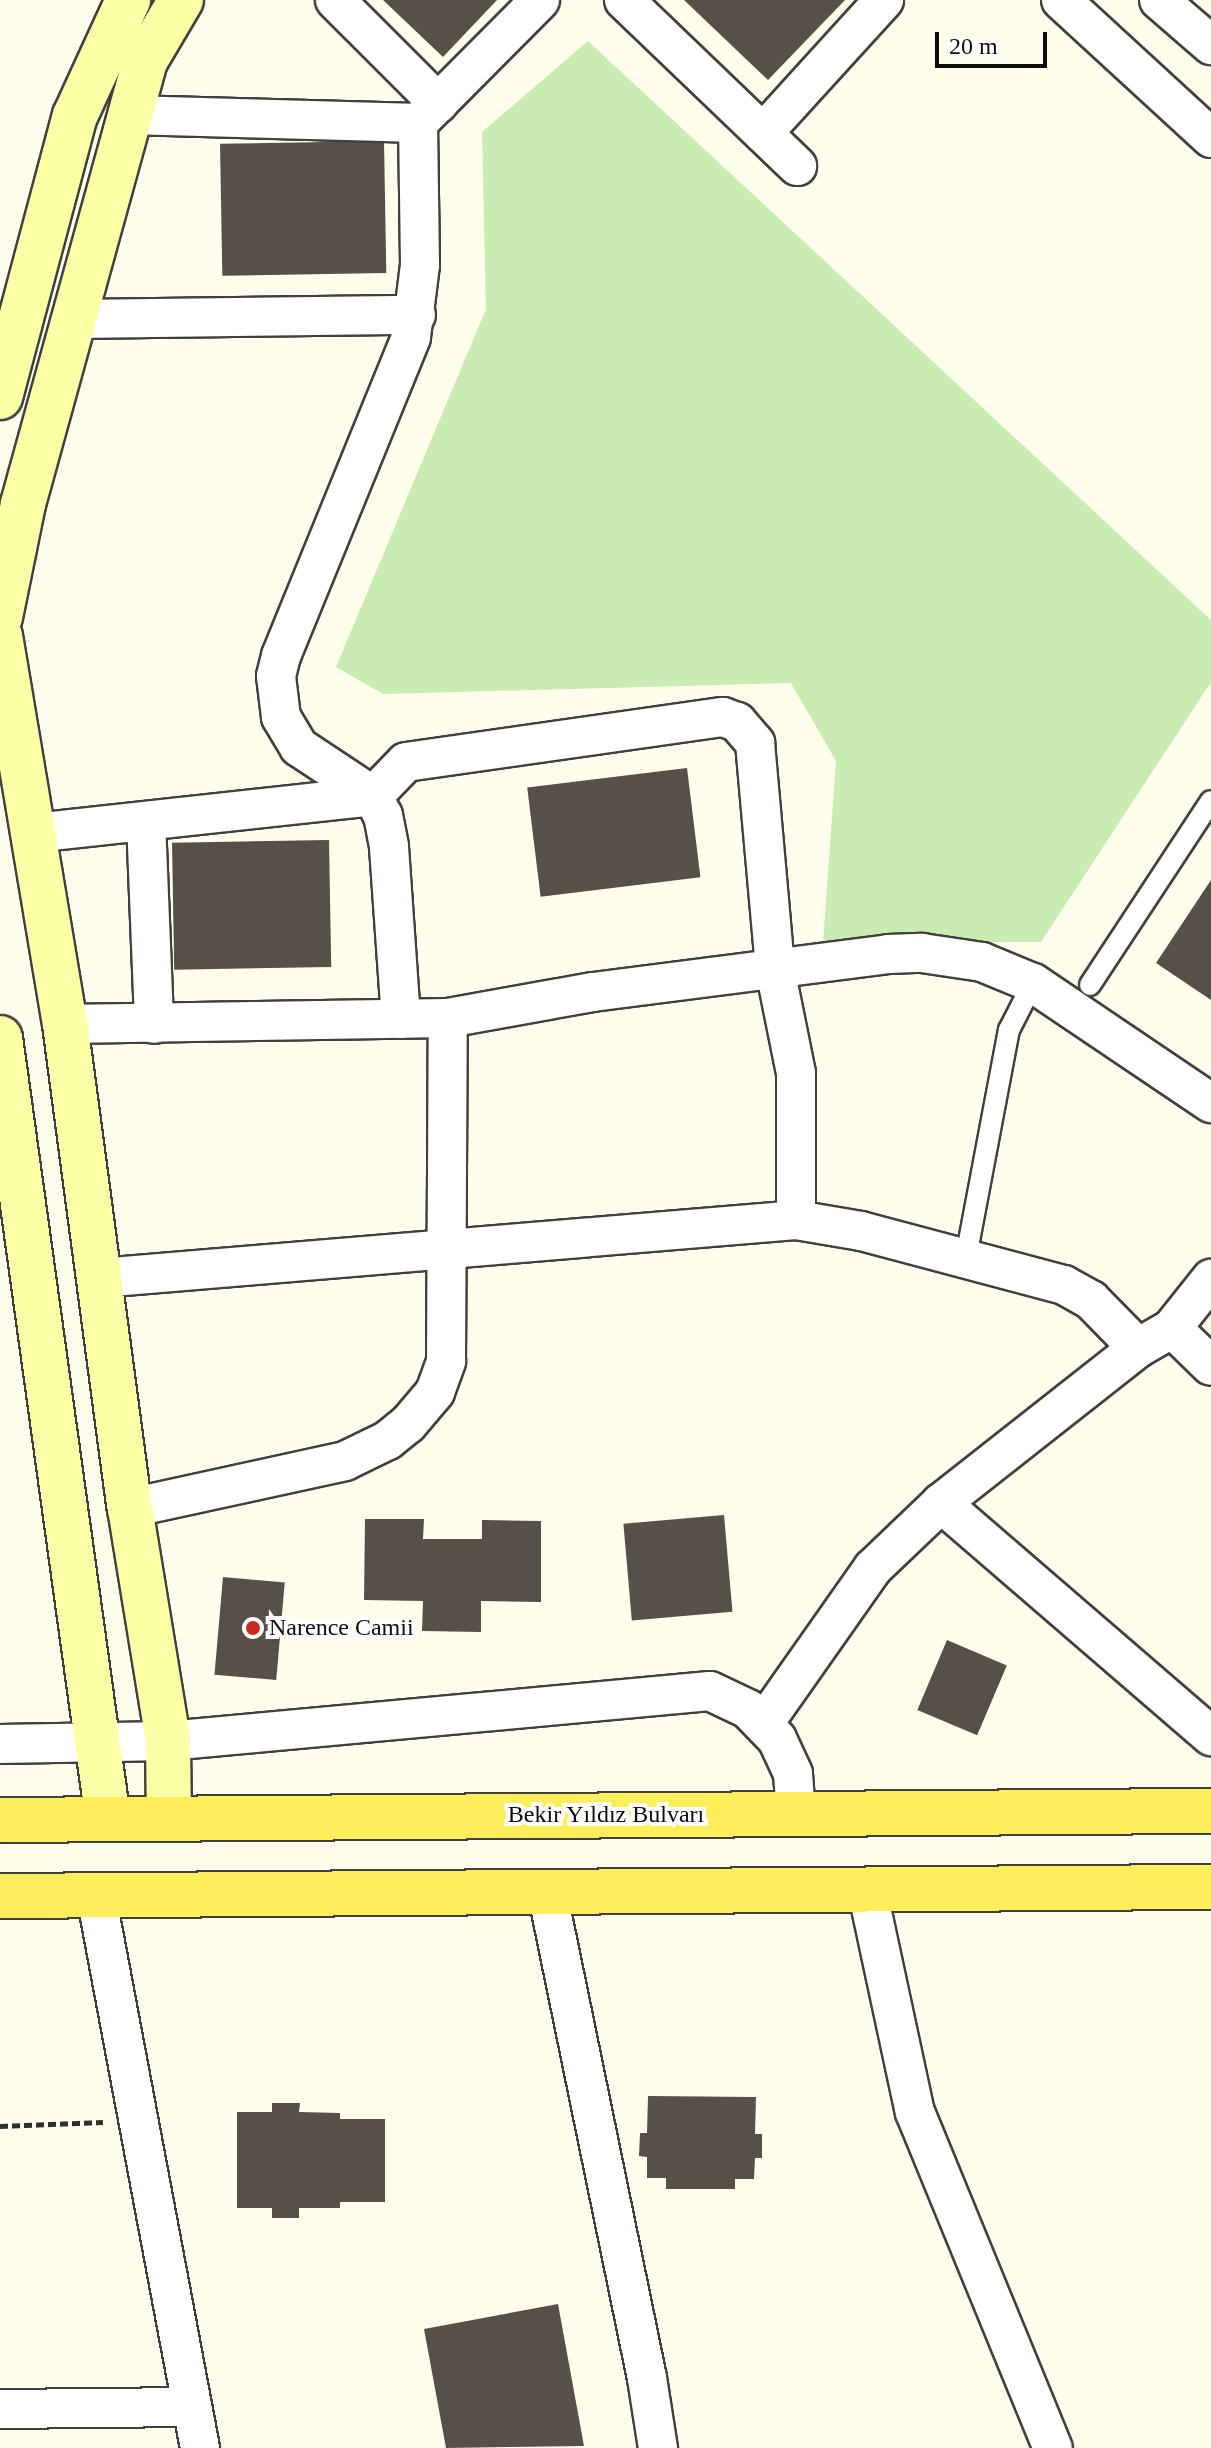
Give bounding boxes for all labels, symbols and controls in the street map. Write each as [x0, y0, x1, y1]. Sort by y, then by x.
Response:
scale bar [939, 16, 1051, 66]
text: 20 m [949, 33, 998, 59]
place label: Narence Camii [269, 1614, 414, 1642]
marker: Narence Camii [244, 1619, 262, 1637]
street label: Bekir Yıldız Bulvarı [507, 1801, 705, 1829]

